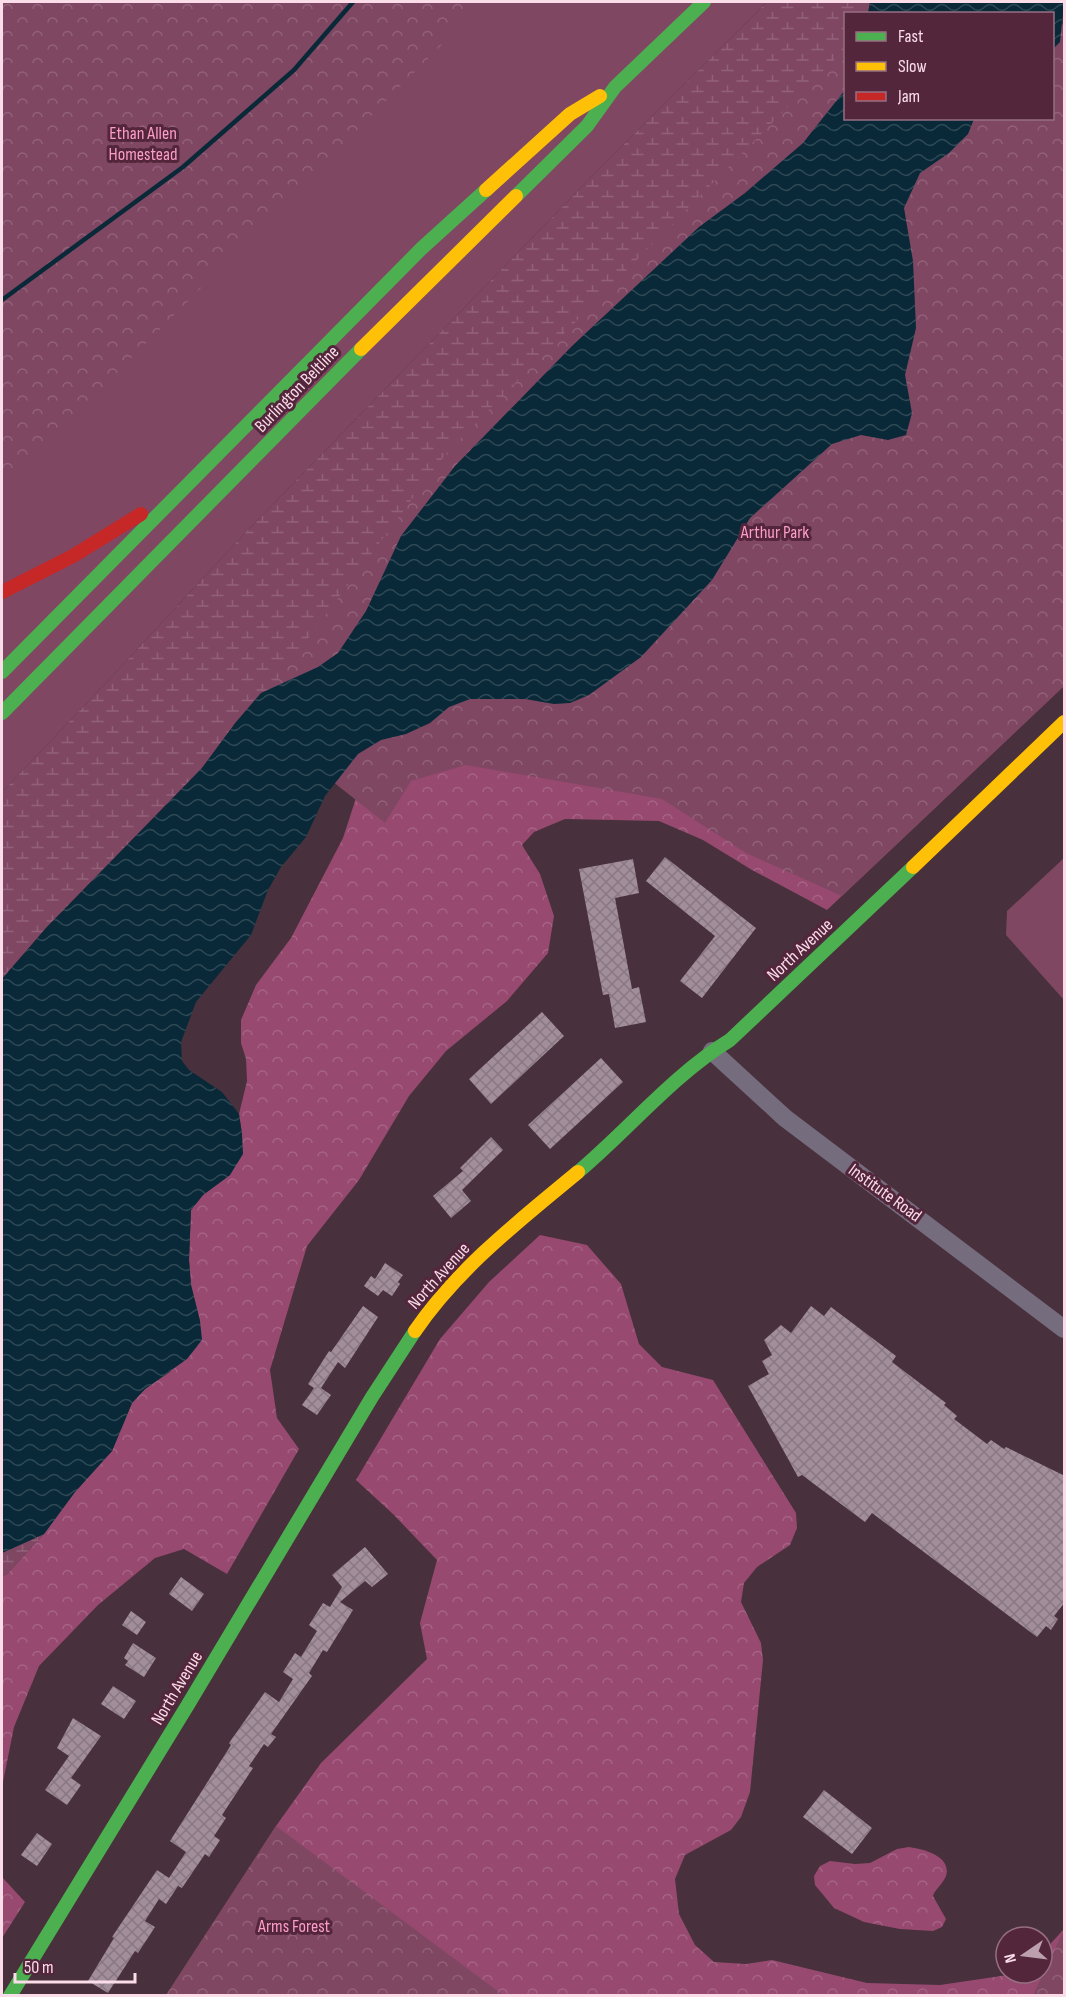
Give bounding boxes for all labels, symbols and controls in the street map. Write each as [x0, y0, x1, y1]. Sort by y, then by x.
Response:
legend [844, 12, 1054, 120]
text: Fast [898, 26, 924, 47]
text: Slow [898, 56, 927, 77]
text: Jam [897, 86, 920, 107]
park label: Ethan Allen Homestead [109, 123, 177, 165]
street label: Burlington Beltline [251, 341, 343, 437]
park label: Arthur Park [740, 522, 809, 543]
street label: North Avenue [763, 914, 837, 986]
street label: Institute Road [844, 1159, 926, 1227]
street label: North Avenue [404, 1238, 474, 1314]
street label: North Avenue [147, 1647, 207, 1729]
park label: Arms Forest [257, 1916, 331, 1937]
north arrow [994, 1925, 1054, 1985]
scale bar [15, 1946, 135, 1984]
text: N [1001, 1952, 1021, 1965]
text: 50 m [24, 1957, 54, 1978]

